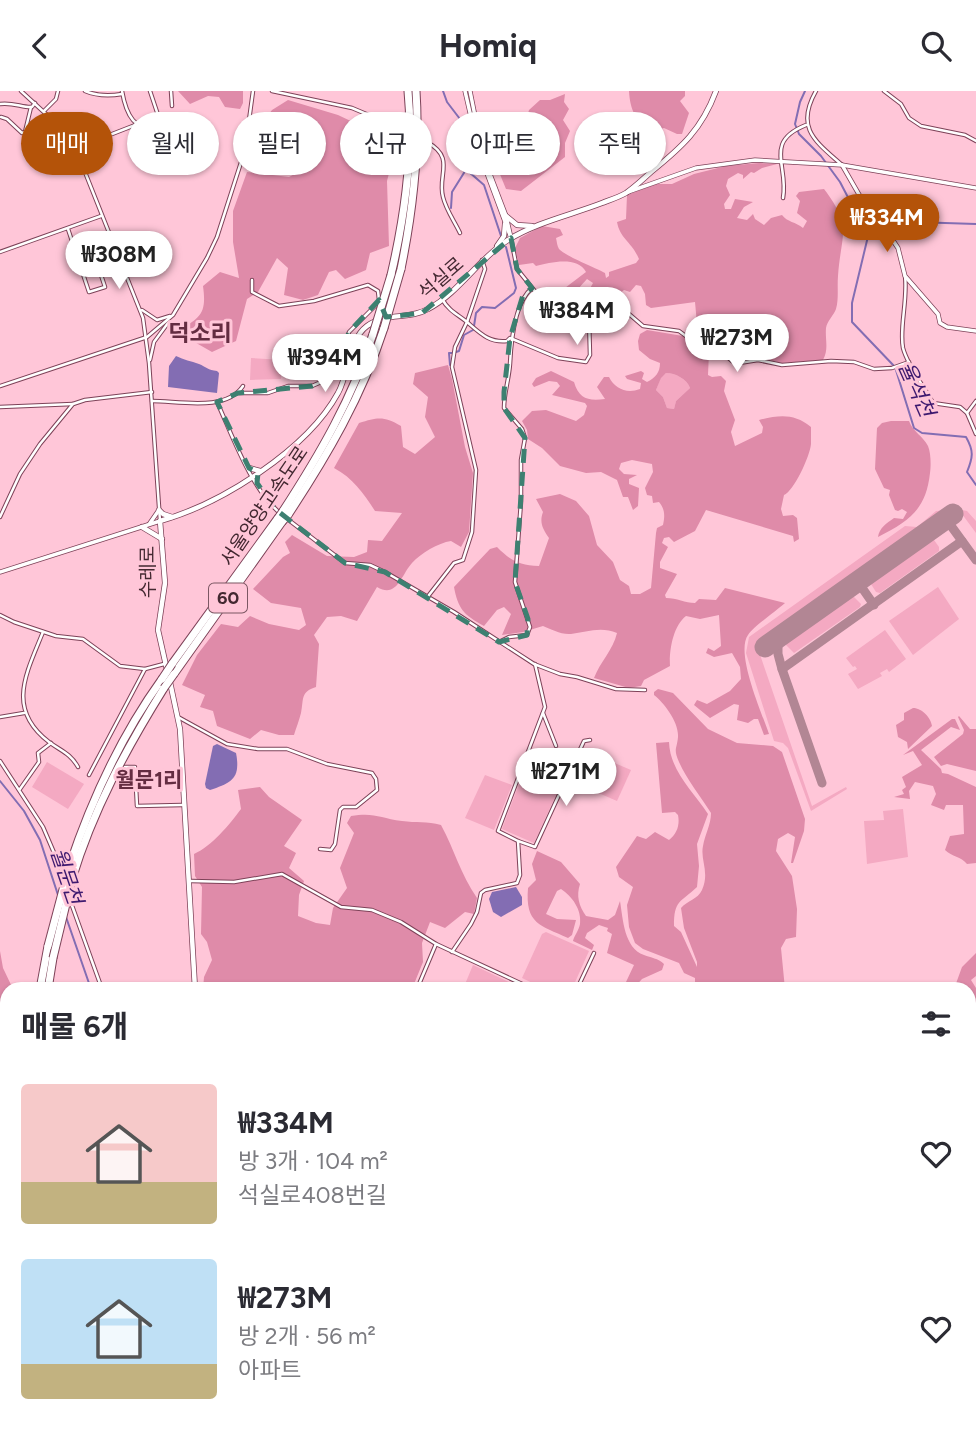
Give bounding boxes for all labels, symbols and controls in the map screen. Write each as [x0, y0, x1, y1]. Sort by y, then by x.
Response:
icon: back [21, 27, 59, 65]
text: Homiq [439, 27, 537, 65]
icon: search [917, 27, 955, 65]
chip: 매매 [21, 112, 113, 175]
chip: 월세 [127, 112, 219, 175]
chip: 필터 [233, 112, 326, 175]
chip: 신규 [340, 112, 432, 175]
chip: 아파트 [446, 112, 560, 175]
chip: 주택 [574, 112, 666, 175]
pin: ₩334M [838, 195, 936, 254]
text: ₩334M [850, 203, 924, 231]
pin: ₩308M [70, 231, 168, 291]
text: ₩308M [81, 240, 157, 268]
street label: 석실로 [414, 252, 468, 304]
pin: ₩384M [528, 287, 626, 347]
text: ₩384M [540, 296, 614, 324]
pin: ₩273M [688, 315, 786, 374]
district label: 덕소리 [168, 319, 232, 347]
text: ₩273M [701, 323, 773, 351]
pin: ₩394M [276, 335, 374, 394]
text: ₩394M [288, 343, 362, 371]
water label: 율석천 [894, 357, 941, 423]
street label: 서울양양고속도로 [215, 442, 313, 570]
street label: 수레로 [136, 546, 159, 598]
road number: 60 [209, 583, 247, 613]
pin: ₩271M [517, 749, 615, 808]
text: ₩271M [531, 757, 601, 785]
district label: 월문1리 [116, 767, 182, 792]
water label: 월문천 [46, 845, 89, 910]
icon: filters [917, 1005, 955, 1043]
text: 매물 6개 [21, 1008, 128, 1045]
text: ₩334M [238, 1104, 334, 1141]
icon: home [77, 1112, 161, 1196]
icon: heart [917, 1135, 955, 1173]
text: 방 3개 · 104 m² [238, 1147, 388, 1175]
text: 석실로408번길 [238, 1181, 387, 1209]
text: ₩273M [238, 1279, 332, 1316]
icon: home [77, 1287, 161, 1371]
icon: heart [917, 1310, 955, 1348]
text: 방 2개 · 56 m² [238, 1322, 376, 1350]
text: 아파트 [238, 1356, 301, 1384]

